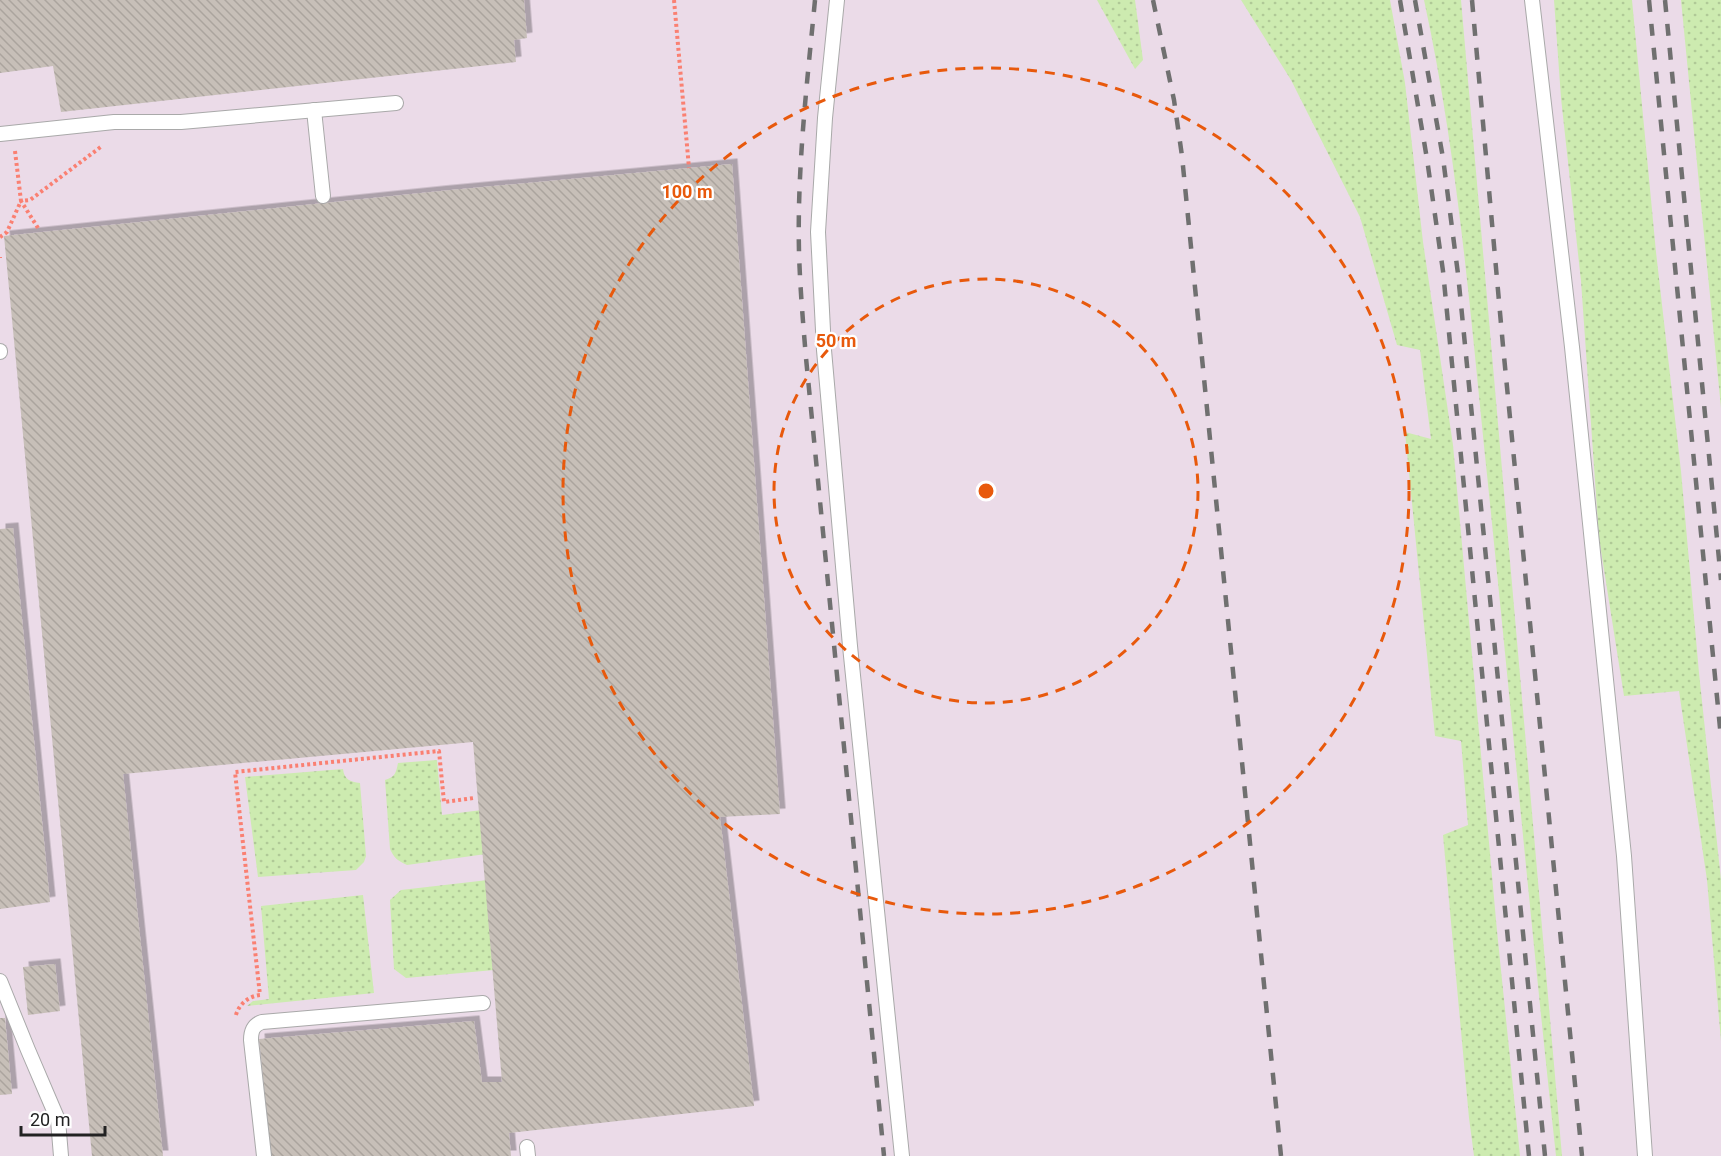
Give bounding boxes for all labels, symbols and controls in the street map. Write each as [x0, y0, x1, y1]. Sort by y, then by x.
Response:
text: 100 m [661, 181, 713, 202]
text: 50 m [816, 330, 856, 351]
centre of rings [976, 481, 996, 501]
scale bar [21, 1099, 105, 1137]
text: 20 m [30, 1109, 70, 1130]

